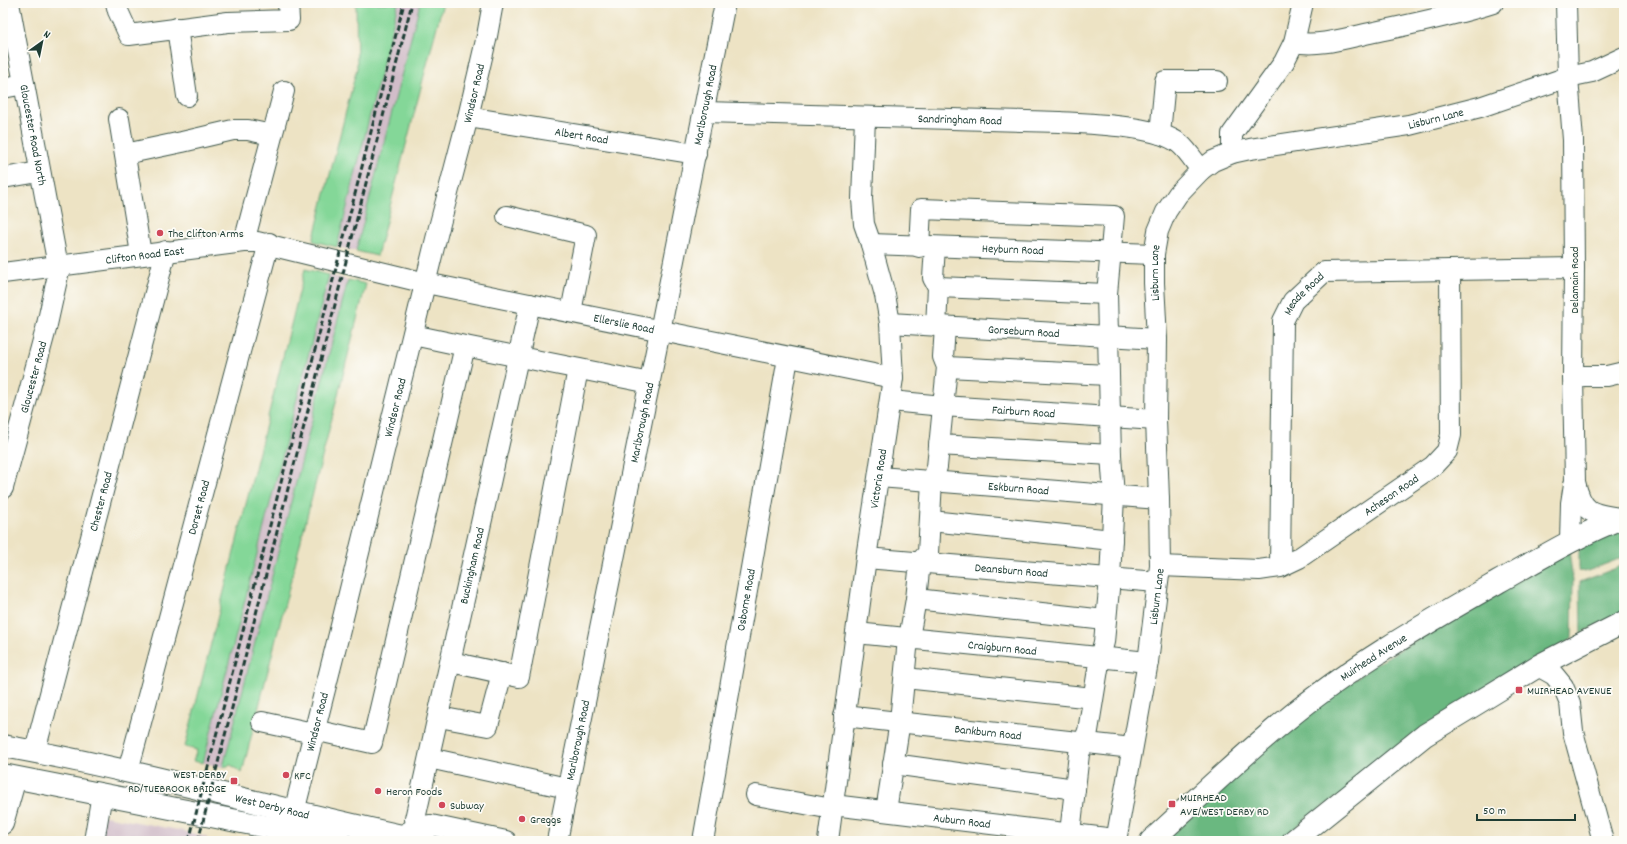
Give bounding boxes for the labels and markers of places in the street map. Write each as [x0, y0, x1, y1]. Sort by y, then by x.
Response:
place label: The Clifton Arms [168, 226, 244, 243]
marker: The Clifton Arms [155, 228, 165, 238]
place label: MUIRHEAD AVENUE [1527, 683, 1612, 700]
marker: MUIRHEAD AVENUE [1514, 685, 1524, 695]
place label: WEST DERBY RD/TUEBROOK BRIDGE [128, 767, 227, 798]
place label: KFC [294, 768, 311, 785]
marker: KFC [281, 770, 291, 780]
marker: WEST DERBY RD/TUEBROOK BRIDGE [229, 776, 239, 786]
place label: Heron Foods [386, 784, 442, 801]
marker: Heron Foods [373, 786, 383, 796]
place label: MUIRHEAD AVE/WEST DERBY RD [1180, 790, 1269, 821]
place label: Subway [450, 798, 485, 815]
marker: MUIRHEAD AVE/WEST DERBY RD [1167, 799, 1177, 809]
marker: Subway [437, 800, 447, 810]
place label: Greggs [530, 812, 561, 829]
marker: Greggs [517, 814, 527, 824]

